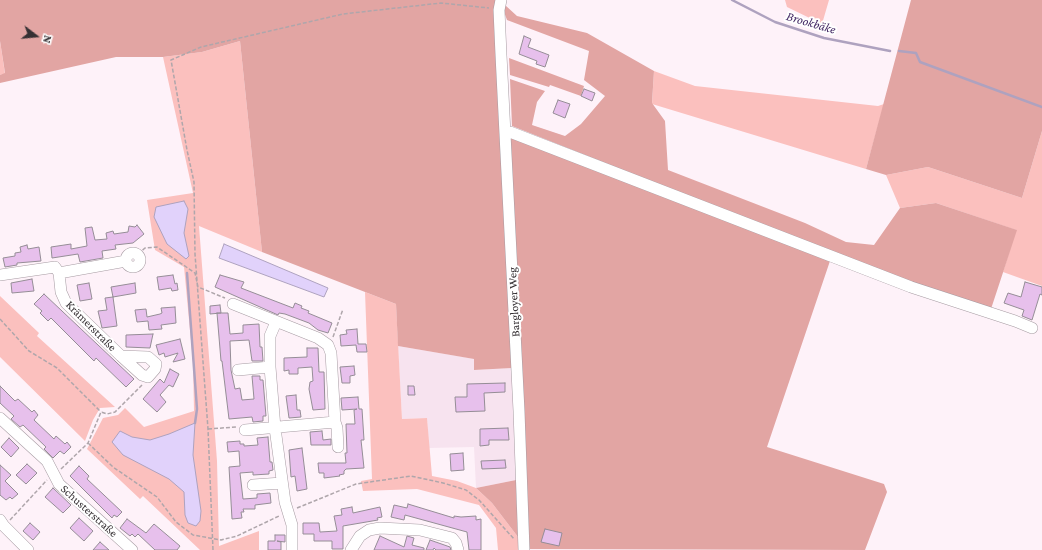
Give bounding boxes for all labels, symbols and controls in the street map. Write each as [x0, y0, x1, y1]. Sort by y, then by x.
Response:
water label: Brookbäke [785, 9, 837, 37]
north arrow [16, 16, 56, 56]
text: N [41, 34, 54, 45]
street label: Bargloyer Weg [505, 267, 523, 337]
street label: Krämerstraße [63, 298, 119, 354]
street label: Schusterstraße [58, 482, 120, 540]

